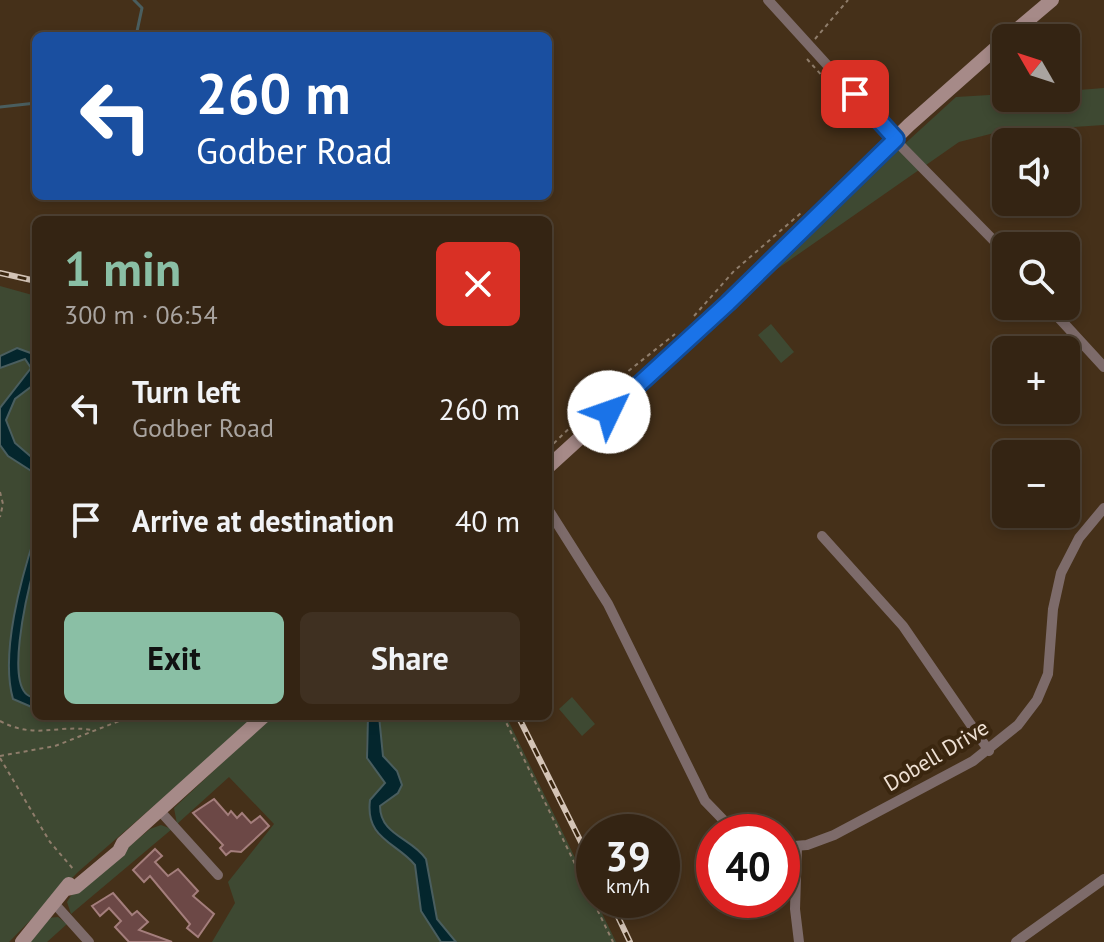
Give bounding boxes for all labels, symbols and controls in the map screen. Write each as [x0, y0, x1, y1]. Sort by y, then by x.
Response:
north arrow [992, 24, 1080, 112]
map controls [992, 24, 1080, 528]
text: 260 m [196, 57, 351, 129]
pin [821, 60, 889, 128]
icon: left [64, 64, 168, 168]
icon: arrive [833, 72, 877, 116]
text: Godber Road [196, 127, 393, 174]
button: sound [992, 128, 1080, 216]
button: search [992, 232, 1080, 320]
text: 1 min [64, 237, 181, 299]
button: close [436, 242, 520, 326]
text: 300 m · 06:54 [64, 298, 218, 331]
button: + [992, 336, 1080, 424]
position arrow [567, 370, 651, 454]
text: Turn left [132, 372, 240, 411]
icon: left [64, 386, 108, 430]
text: 260 m [439, 389, 520, 428]
text: Godber Road [132, 411, 274, 444]
button: − [992, 440, 1080, 528]
icon: arrive [64, 498, 108, 542]
text: Arrive at destination [132, 501, 394, 540]
text: 40 m [455, 501, 520, 540]
button: Exit [64, 612, 284, 704]
button: Share [300, 612, 520, 704]
street label: Dobell Drive [879, 713, 993, 797]
speed limit sign: 40 [696, 814, 800, 918]
text: 39 [605, 830, 651, 882]
text: km/h [606, 873, 650, 899]

